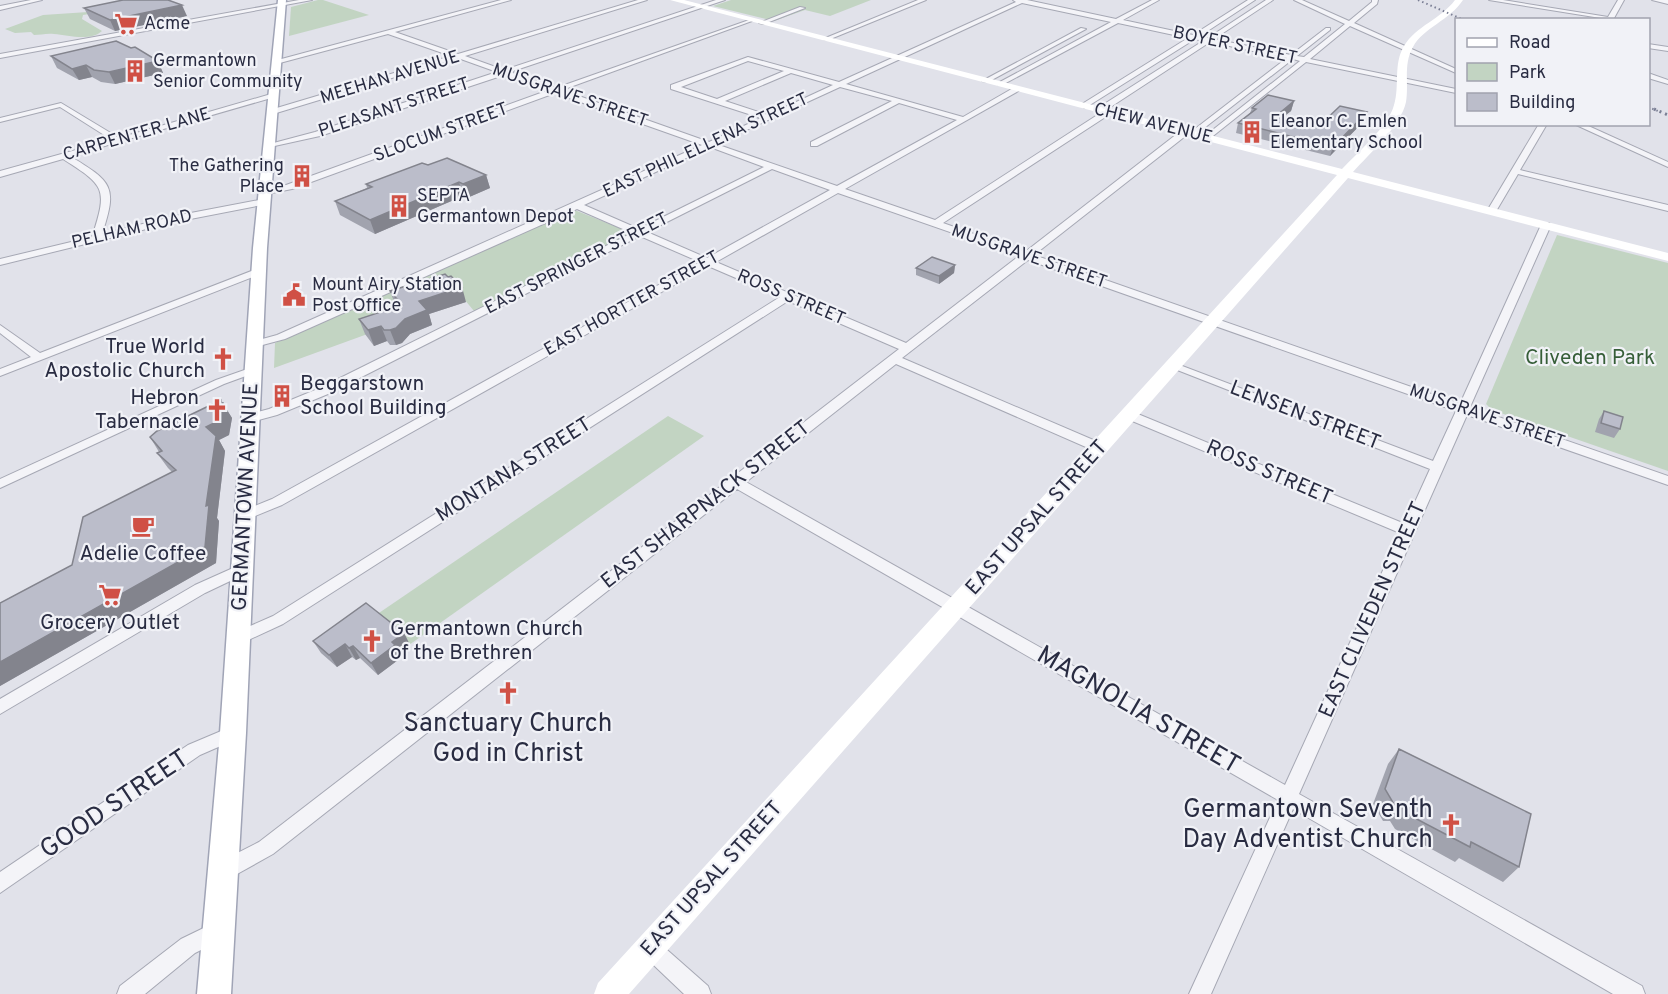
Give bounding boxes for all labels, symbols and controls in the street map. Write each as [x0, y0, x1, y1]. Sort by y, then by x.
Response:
supermarket icon: Acme [113, 11, 139, 37]
place label: Acme [144, 13, 190, 36]
legend [1455, 18, 1650, 126]
street label: BOYER STREET [1171, 22, 1299, 70]
text: Road [1509, 32, 1551, 55]
street label: MEEHAN AVENUE [317, 46, 463, 110]
place label: Germantown Senior Community [153, 50, 303, 94]
building icon: Germantown Senior Community [122, 58, 148, 84]
street label: MUSGRAVE STREET [489, 59, 651, 133]
text: Park [1509, 62, 1546, 85]
street label: PLEASANT STREET [315, 73, 473, 143]
street label: EAST PHIL ELLENA STREET [599, 88, 813, 204]
text: Building [1509, 92, 1575, 115]
street label: SLOCUM STREET [371, 98, 511, 168]
street label: CHEW AVENUE [1091, 98, 1215, 150]
street label: CARPENTER LANE [60, 103, 214, 167]
place label: Eleanor C. Emlen Elementary School [1270, 111, 1423, 155]
building icon: Eleanor C. Emlen Elementary School [1239, 119, 1265, 145]
place label: The Gathering Place [169, 155, 284, 199]
building icon: The Gathering Place [289, 163, 315, 189]
place label: SEPTA Germantown Depot [417, 185, 574, 229]
building icon: SEPTA Germantown Depot [386, 193, 412, 219]
street label: PELHAM ROAD [69, 205, 195, 255]
street label: EAST SPRINGER STREET [481, 208, 673, 320]
street label: MUSGRAVE STREET [948, 220, 1110, 294]
street label: EAST HORTTER STREET [540, 246, 724, 362]
street label: ROSS STREET [733, 265, 849, 331]
place label: Mount Airy Station Post Office [312, 274, 462, 318]
public building icon: Mount Airy Station Post Office [281, 282, 307, 308]
place label: True World Apostolic Church [44, 334, 205, 385]
park label: Cliveden Park [1525, 345, 1655, 372]
church icon: True World Apostolic Church [210, 346, 236, 372]
place label: Beggarstown School Building [300, 371, 447, 422]
street label: LENSEN STREET [1226, 375, 1384, 457]
street label: MUSGRAVE STREET [1406, 380, 1568, 454]
street label: GERMANTOWN AVENUE [227, 382, 265, 612]
building icon: Beggarstown School Building [269, 383, 295, 409]
place label: Hebron Tabernacle [95, 385, 199, 436]
church icon: Hebron Tabernacle [204, 397, 230, 423]
street label: MONTANA STREET [431, 411, 597, 529]
street label: EAST SHARPNACK STREET [596, 415, 816, 595]
street label: ROSS STREET [1202, 434, 1336, 512]
street label: EAST UPSAL STREET [960, 435, 1114, 601]
street label: EAST CLIVEDEN STREET [1313, 498, 1433, 722]
cafe icon: Adelie Coffee [130, 513, 156, 539]
place label: Adelie Coffee [80, 541, 206, 568]
supermarket icon: Grocery Outlet [97, 582, 123, 608]
place label: Grocery Outlet [40, 610, 180, 637]
place label: Germantown Church of the Brethren [390, 616, 583, 667]
church icon: Germantown Church of the Brethren [359, 628, 385, 654]
street label: MAGNOLIA STREET [1030, 639, 1246, 783]
church icon: Sanctuary Church God in Christ [495, 680, 521, 706]
place label: Sanctuary Church God in Christ [404, 708, 612, 771]
street label: GOOD STREET [34, 743, 196, 867]
place label: Germantown Seventh Day Adventist Church [1182, 794, 1433, 857]
street label: EAST UPSAL STREET [635, 796, 789, 962]
church icon: Germantown Seventh Day Adventist Church [1438, 812, 1464, 838]

